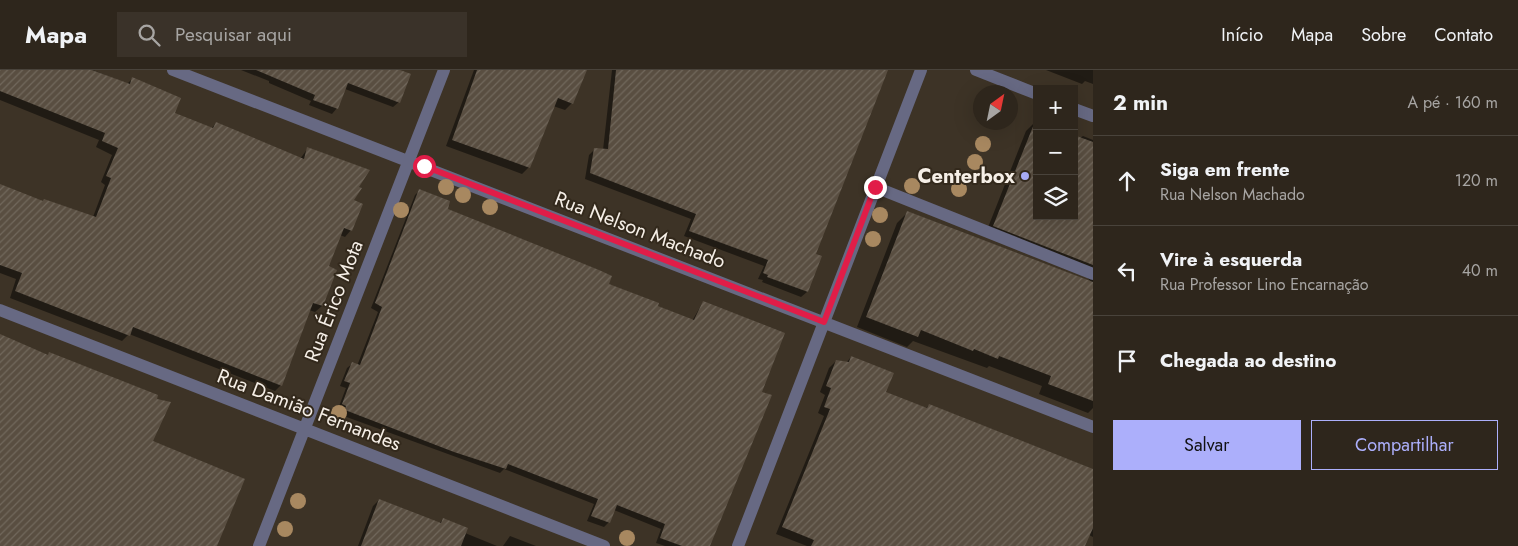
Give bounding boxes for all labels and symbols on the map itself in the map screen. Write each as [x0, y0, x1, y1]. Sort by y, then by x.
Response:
north arrow [973, 85, 1018, 130]
route start [413, 155, 436, 178]
place label: Centerbox [918, 162, 1015, 191]
marker: Centerbox [1019, 170, 1031, 182]
route end [864, 176, 887, 199]
street label: Rua Nelson Machado [550, 184, 730, 276]
street label: Rua Érico Mota [297, 236, 371, 366]
street label: Rua Damião Fernandes [213, 362, 405, 458]

